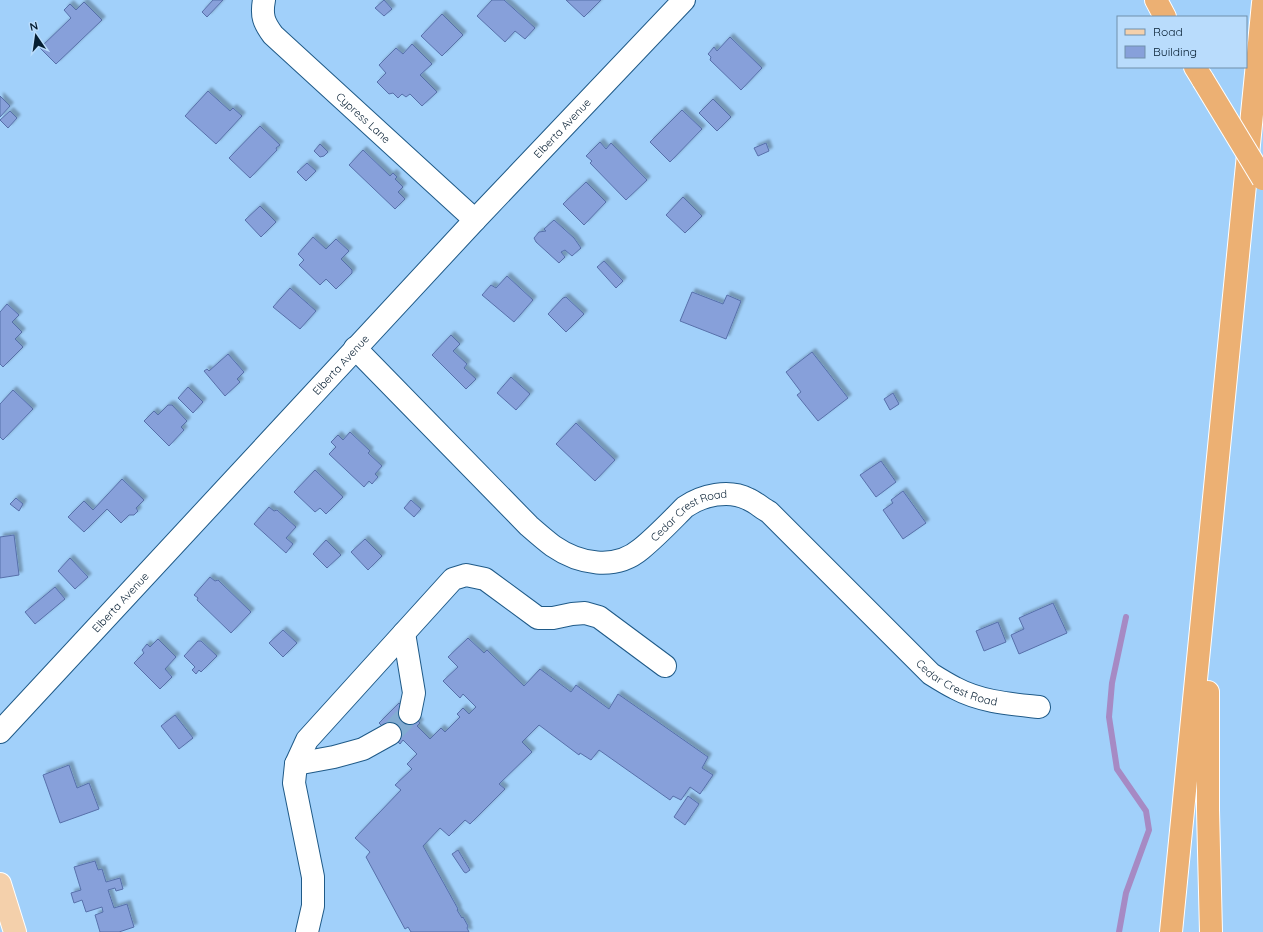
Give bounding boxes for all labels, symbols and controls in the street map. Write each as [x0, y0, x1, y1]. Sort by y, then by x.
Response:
north arrow [16, 16, 56, 56]
legend [1117, 16, 1247, 68]
text: N [28, 19, 39, 34]
text: Road [1153, 24, 1183, 39]
text: Building [1153, 44, 1197, 59]
street label: Cypress Lane [333, 89, 393, 146]
street label: Elberta Avenue [531, 95, 594, 161]
street label: Elberta Avenue [309, 332, 372, 398]
street label: Cedar Crest Road [648, 487, 727, 544]
street label: Elberta Avenue [89, 569, 152, 635]
street label: Cedar Crest Road [913, 656, 999, 709]

